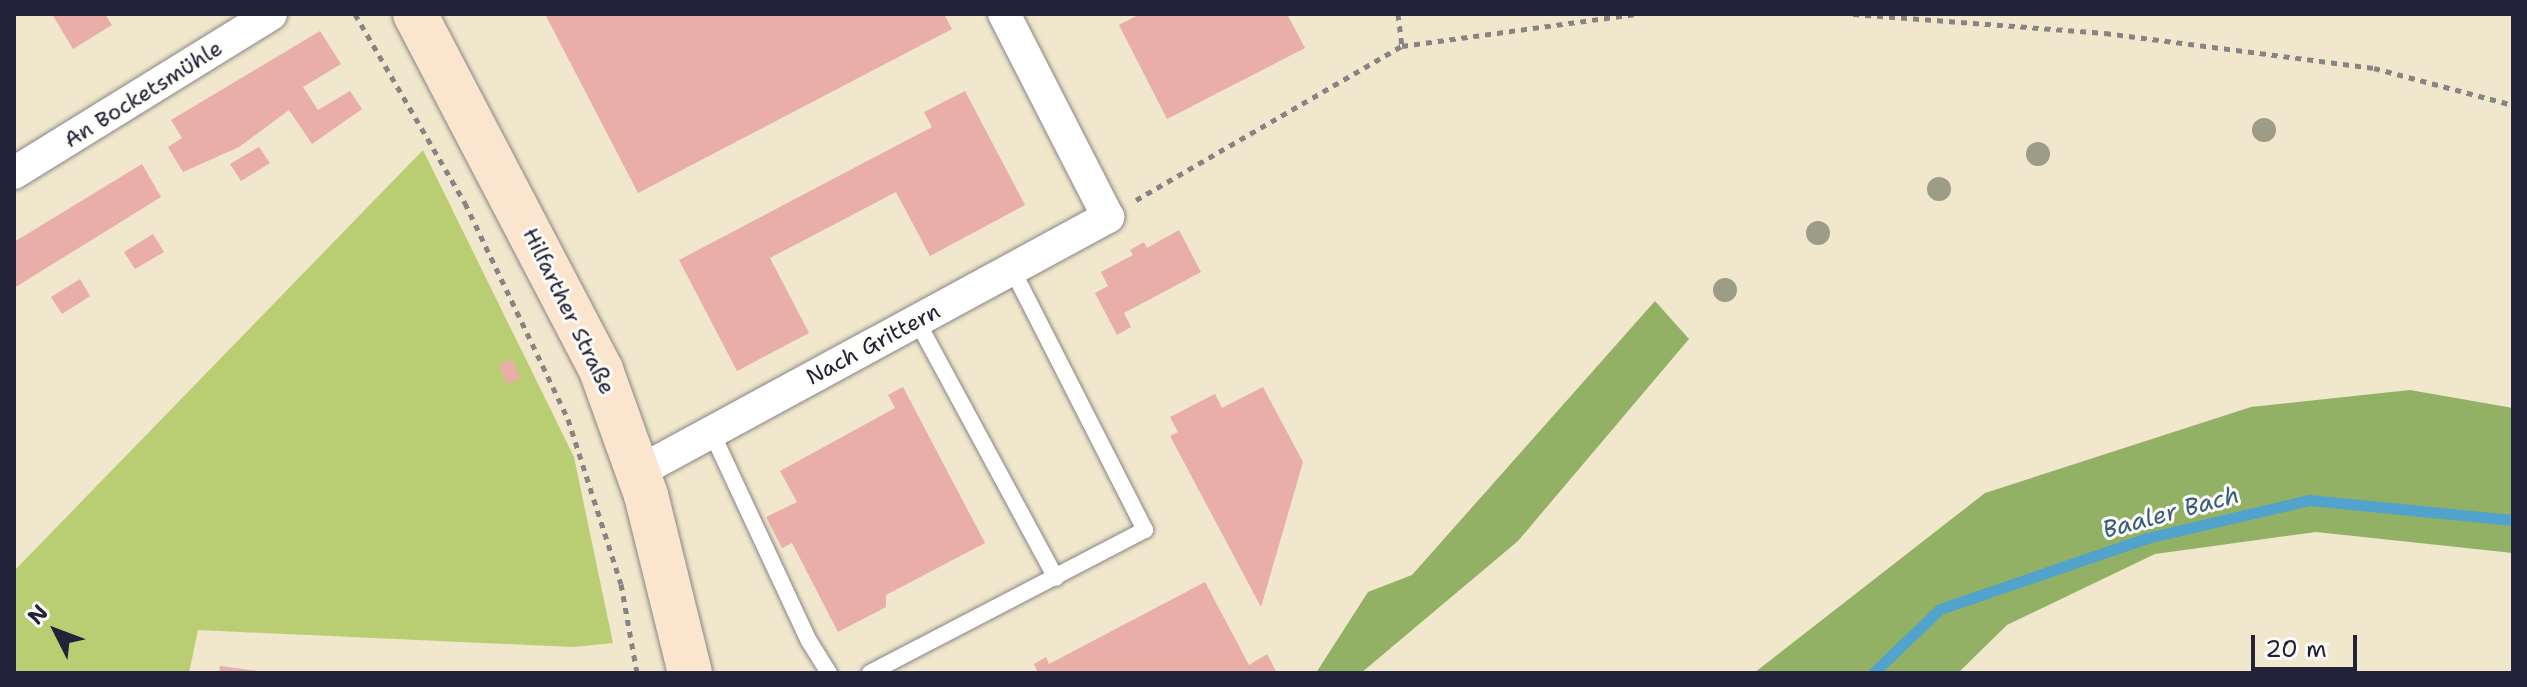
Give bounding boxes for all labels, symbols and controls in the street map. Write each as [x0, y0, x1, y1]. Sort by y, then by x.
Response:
street label: An Bocketsmühle [59, 35, 227, 153]
street label: Hilfarther Straße [517, 223, 621, 399]
street label: Nach Grittern [802, 298, 944, 390]
water label: Baaler Bach [2100, 481, 2242, 545]
north arrow [16, 591, 96, 671]
text: N [21, 598, 54, 631]
scale bar [2255, 619, 2361, 669]
text: 20 m [2265, 633, 2327, 665]

